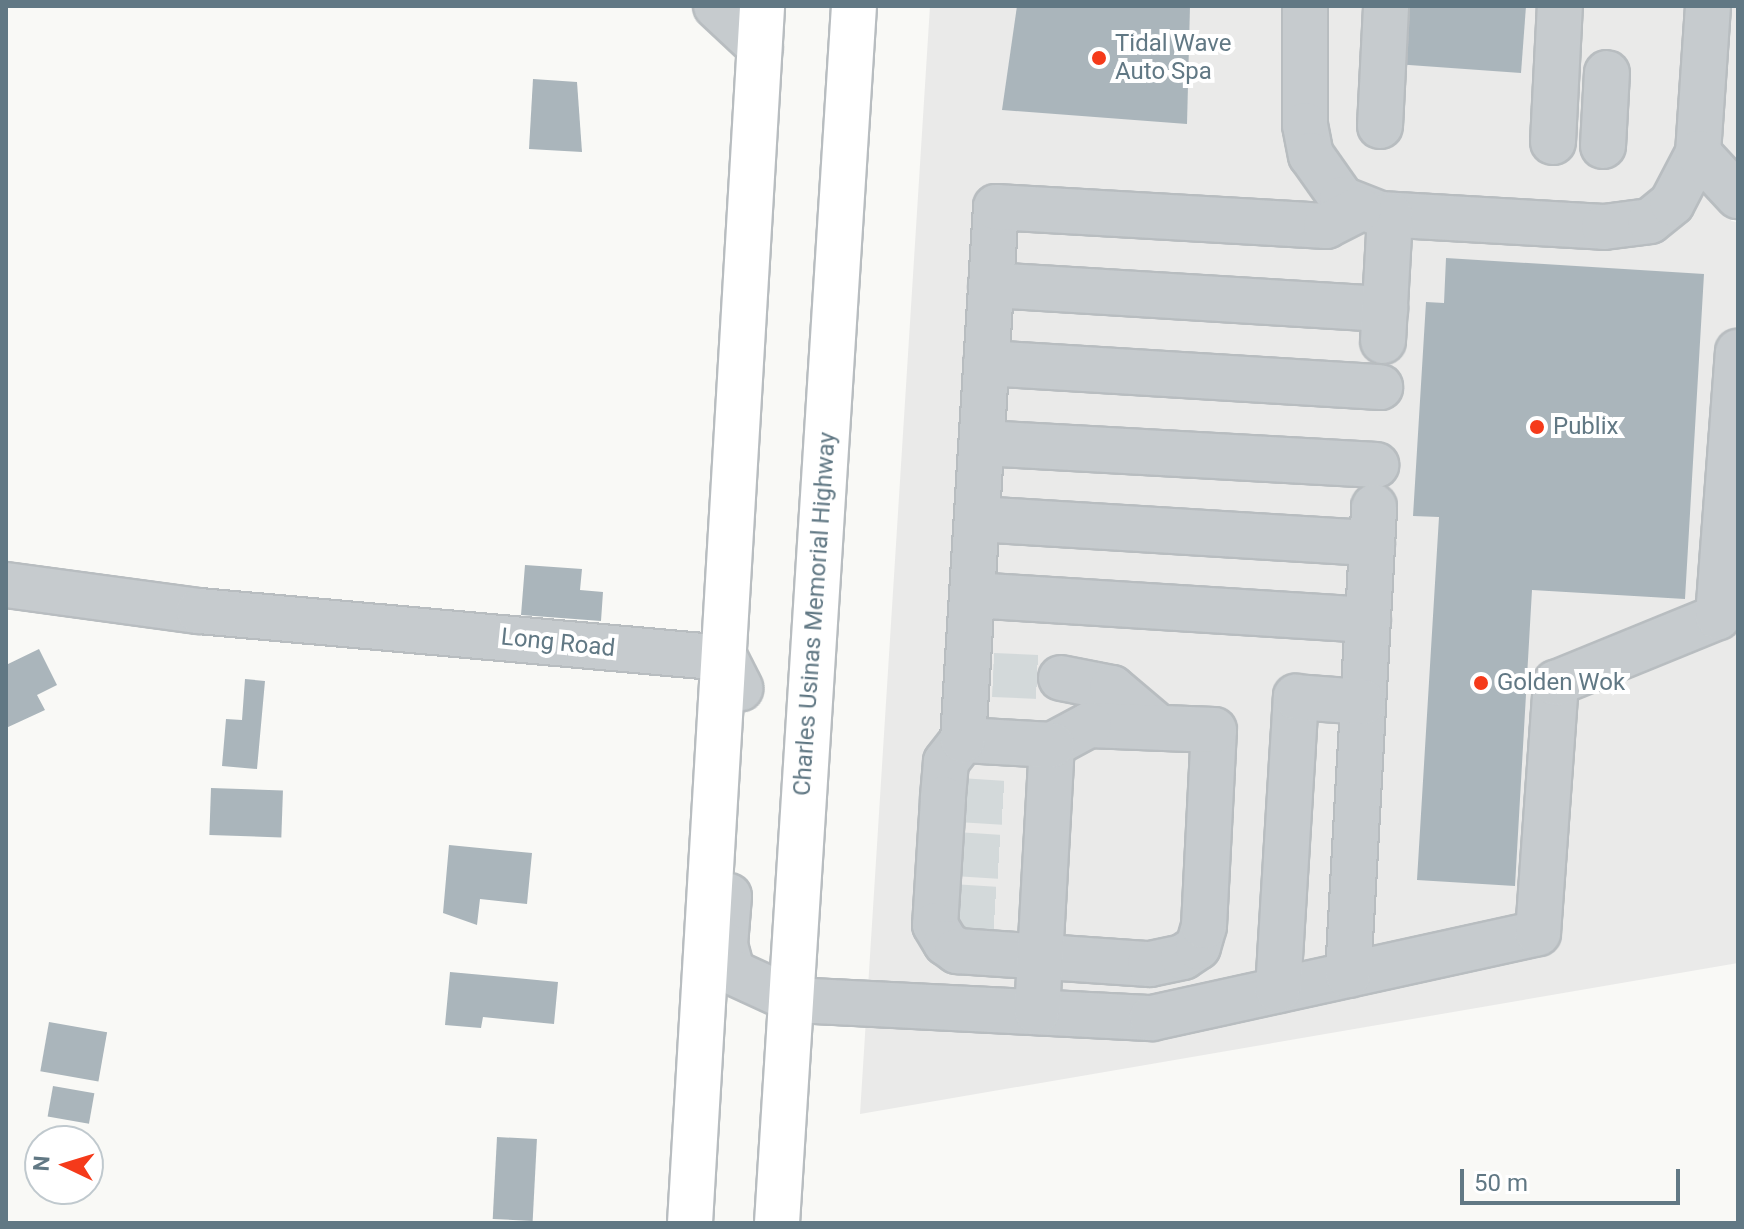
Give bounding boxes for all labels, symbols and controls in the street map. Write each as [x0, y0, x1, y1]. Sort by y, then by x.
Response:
place label: Tidal Wave Auto Spa [1115, 30, 1232, 86]
marker: Tidal Wave Auto Spa [1090, 49, 1108, 67]
place label: Publix [1553, 413, 1618, 441]
marker: Publix [1528, 418, 1546, 436]
street label: Charles Usinas Memorial Highway [788, 431, 842, 797]
street label: Long Road [500, 623, 616, 663]
place label: Golden Wok [1497, 669, 1625, 697]
marker: Golden Wok [1472, 674, 1490, 692]
north arrow [24, 1125, 104, 1205]
scale bar [1464, 1153, 1684, 1203]
text: N [29, 1155, 55, 1172]
text: 50 m [1474, 1169, 1528, 1197]

